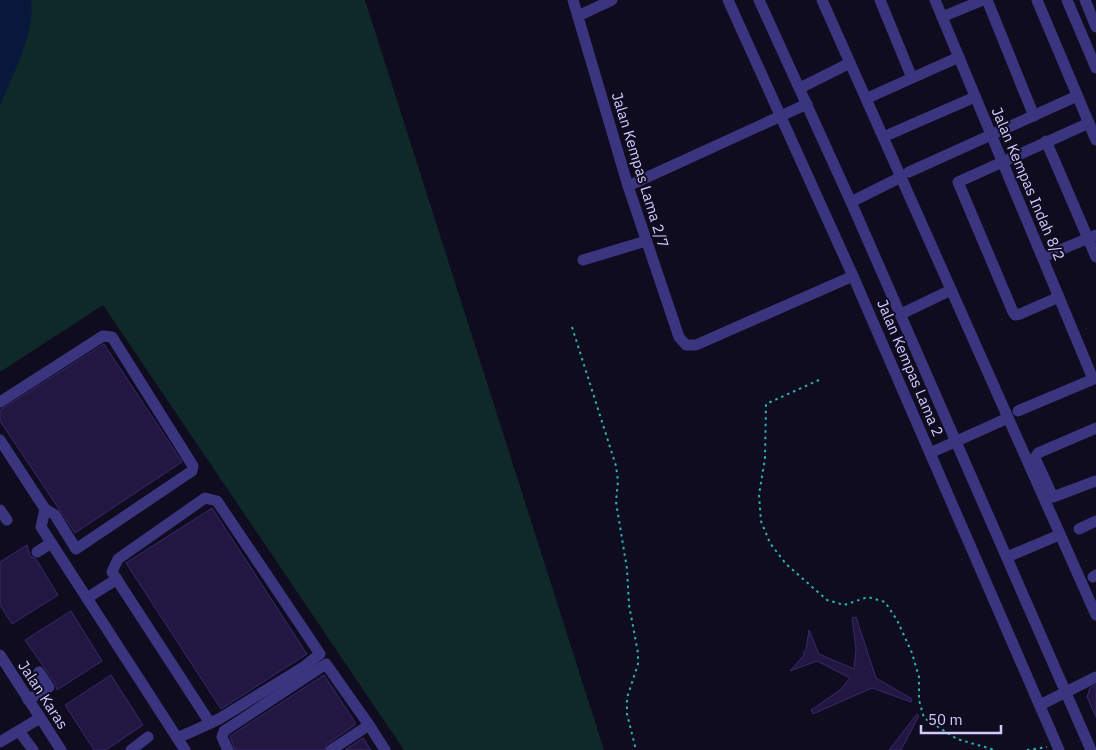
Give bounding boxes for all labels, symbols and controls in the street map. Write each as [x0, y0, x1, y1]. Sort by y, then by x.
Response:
street label: Jalan Kempas Lama 2/7 [608, 90, 673, 250]
street label: Jalan Kempas Indah 8/2 [988, 104, 1069, 263]
street label: Jalan Kempas Lama 2 [873, 296, 948, 439]
street label: Jalan Karas [14, 657, 73, 733]
scale bar [921, 702, 1001, 734]
text: 50 m [928, 710, 963, 729]

